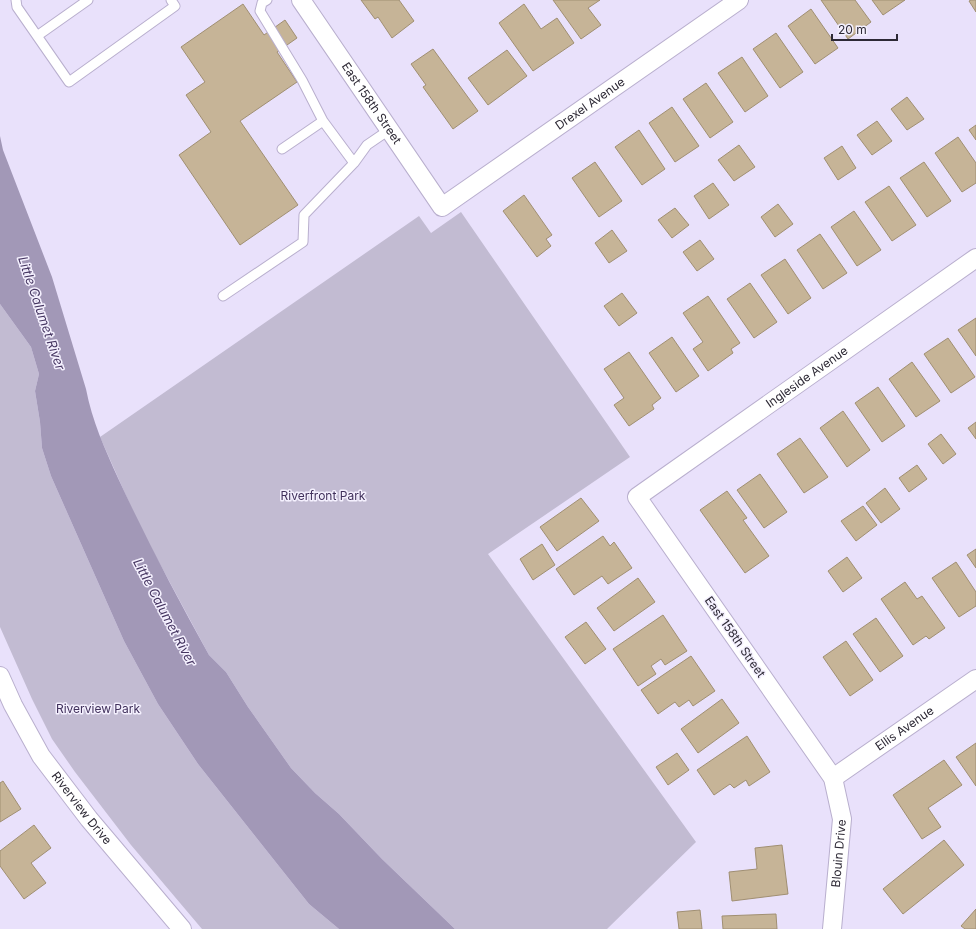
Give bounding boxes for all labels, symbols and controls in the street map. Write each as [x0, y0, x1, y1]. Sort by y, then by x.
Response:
scale bar [832, 16, 897, 42]
text: 20 m [838, 22, 867, 37]
street label: East 158th Street [339, 59, 405, 147]
street label: Drexel Avenue [552, 74, 628, 133]
water label: Little Calumet River [15, 254, 69, 373]
street label: Ingleside Avenue [763, 343, 851, 411]
park label: Riverfront Park [281, 488, 366, 503]
water label: Little Calumet River [130, 556, 201, 669]
street label: East 158th Street [702, 593, 769, 680]
park label: Riverview Park [56, 701, 140, 716]
street label: Ellis Avenue [872, 703, 936, 754]
street label: Riverview Drive [49, 769, 115, 847]
street label: Blouin Drive [828, 819, 849, 888]

